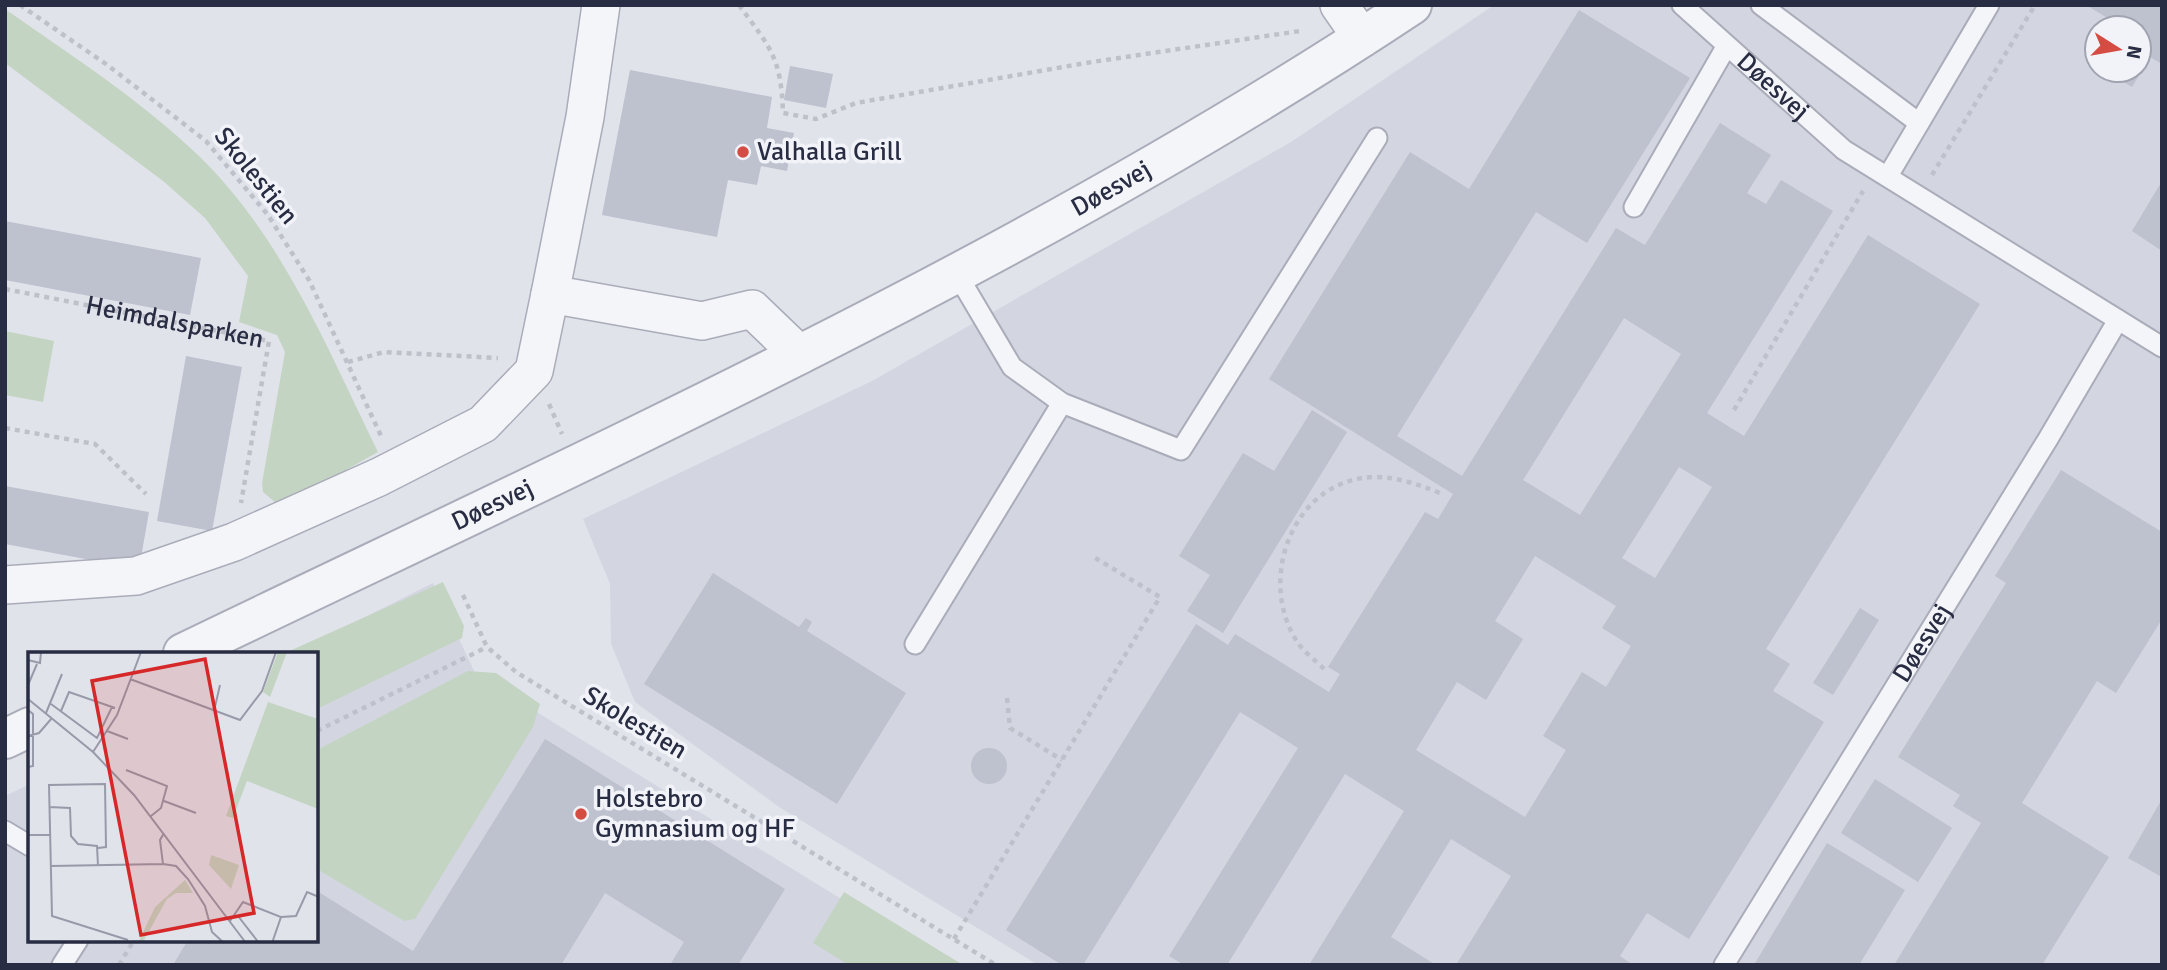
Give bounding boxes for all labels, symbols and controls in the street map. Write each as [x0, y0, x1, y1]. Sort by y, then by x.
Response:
north arrow [2083, 14, 2153, 84]
text: N [2121, 43, 2147, 61]
street label: Døesvej [1730, 46, 1816, 127]
street label: Skolestien [207, 121, 305, 231]
place label: Valhalla Grill [757, 136, 902, 168]
marker: Valhalla Grill [735, 144, 751, 160]
street label: Døesvej [1066, 153, 1157, 224]
street label: Heimdalsparken [83, 289, 266, 356]
street label: Døesvej [446, 472, 538, 538]
street label: Døesvej [1886, 598, 1959, 688]
inset map [28, 652, 318, 942]
street label: Skolestien [577, 679, 693, 767]
place label: Holstebro Gymnasium og HF [595, 783, 795, 845]
marker: Holstebro Gymnasium og HF [573, 806, 589, 822]

